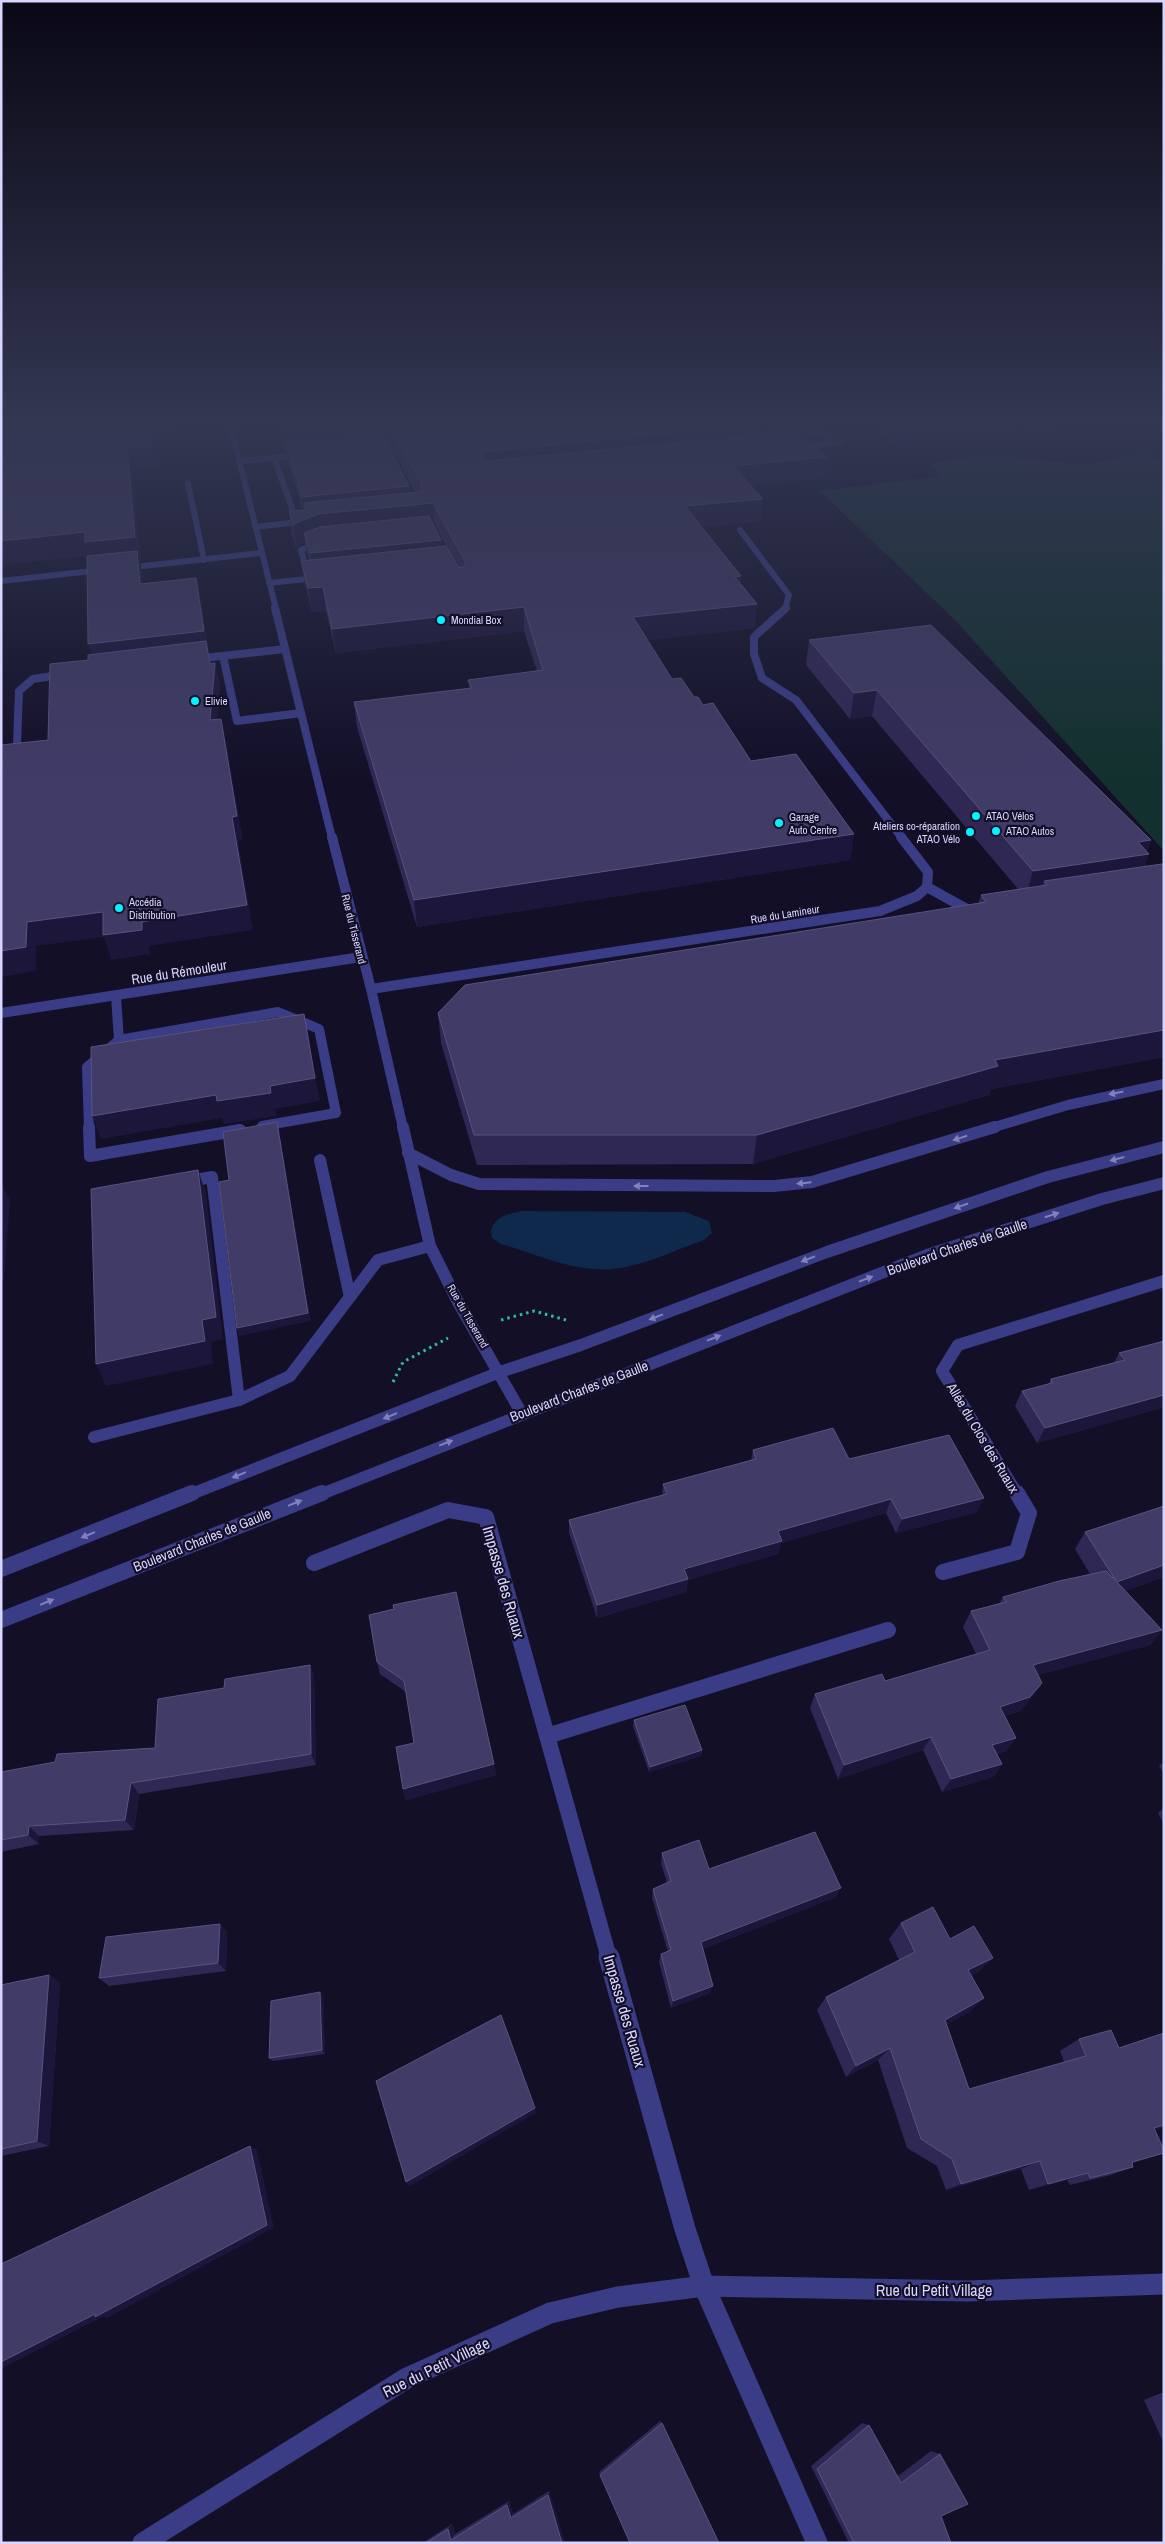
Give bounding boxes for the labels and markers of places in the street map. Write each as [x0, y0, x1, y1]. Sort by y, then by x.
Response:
place label: Mondial Box [451, 613, 502, 627]
marker: Mondial Box [435, 614, 447, 626]
place label: Elivie [205, 694, 228, 708]
marker: Elivie [189, 695, 201, 707]
place label: ATAO Vélos [985, 809, 1034, 823]
place label: Garage Auto Centre [788, 810, 837, 837]
marker: ATAO Vélos [970, 810, 982, 822]
marker: Garage Auto Centre [773, 817, 785, 829]
place label: Ateliers co-réparation ATAO Vélo [872, 819, 960, 846]
place label: ATAO Autos [1005, 824, 1055, 838]
marker: ATAO Autos [990, 825, 1002, 837]
marker: Ateliers co-réparation ATAO Vélo [964, 826, 976, 838]
place label: Accédia Distribution [128, 895, 176, 922]
marker: Accédia Distribution [113, 902, 125, 914]

